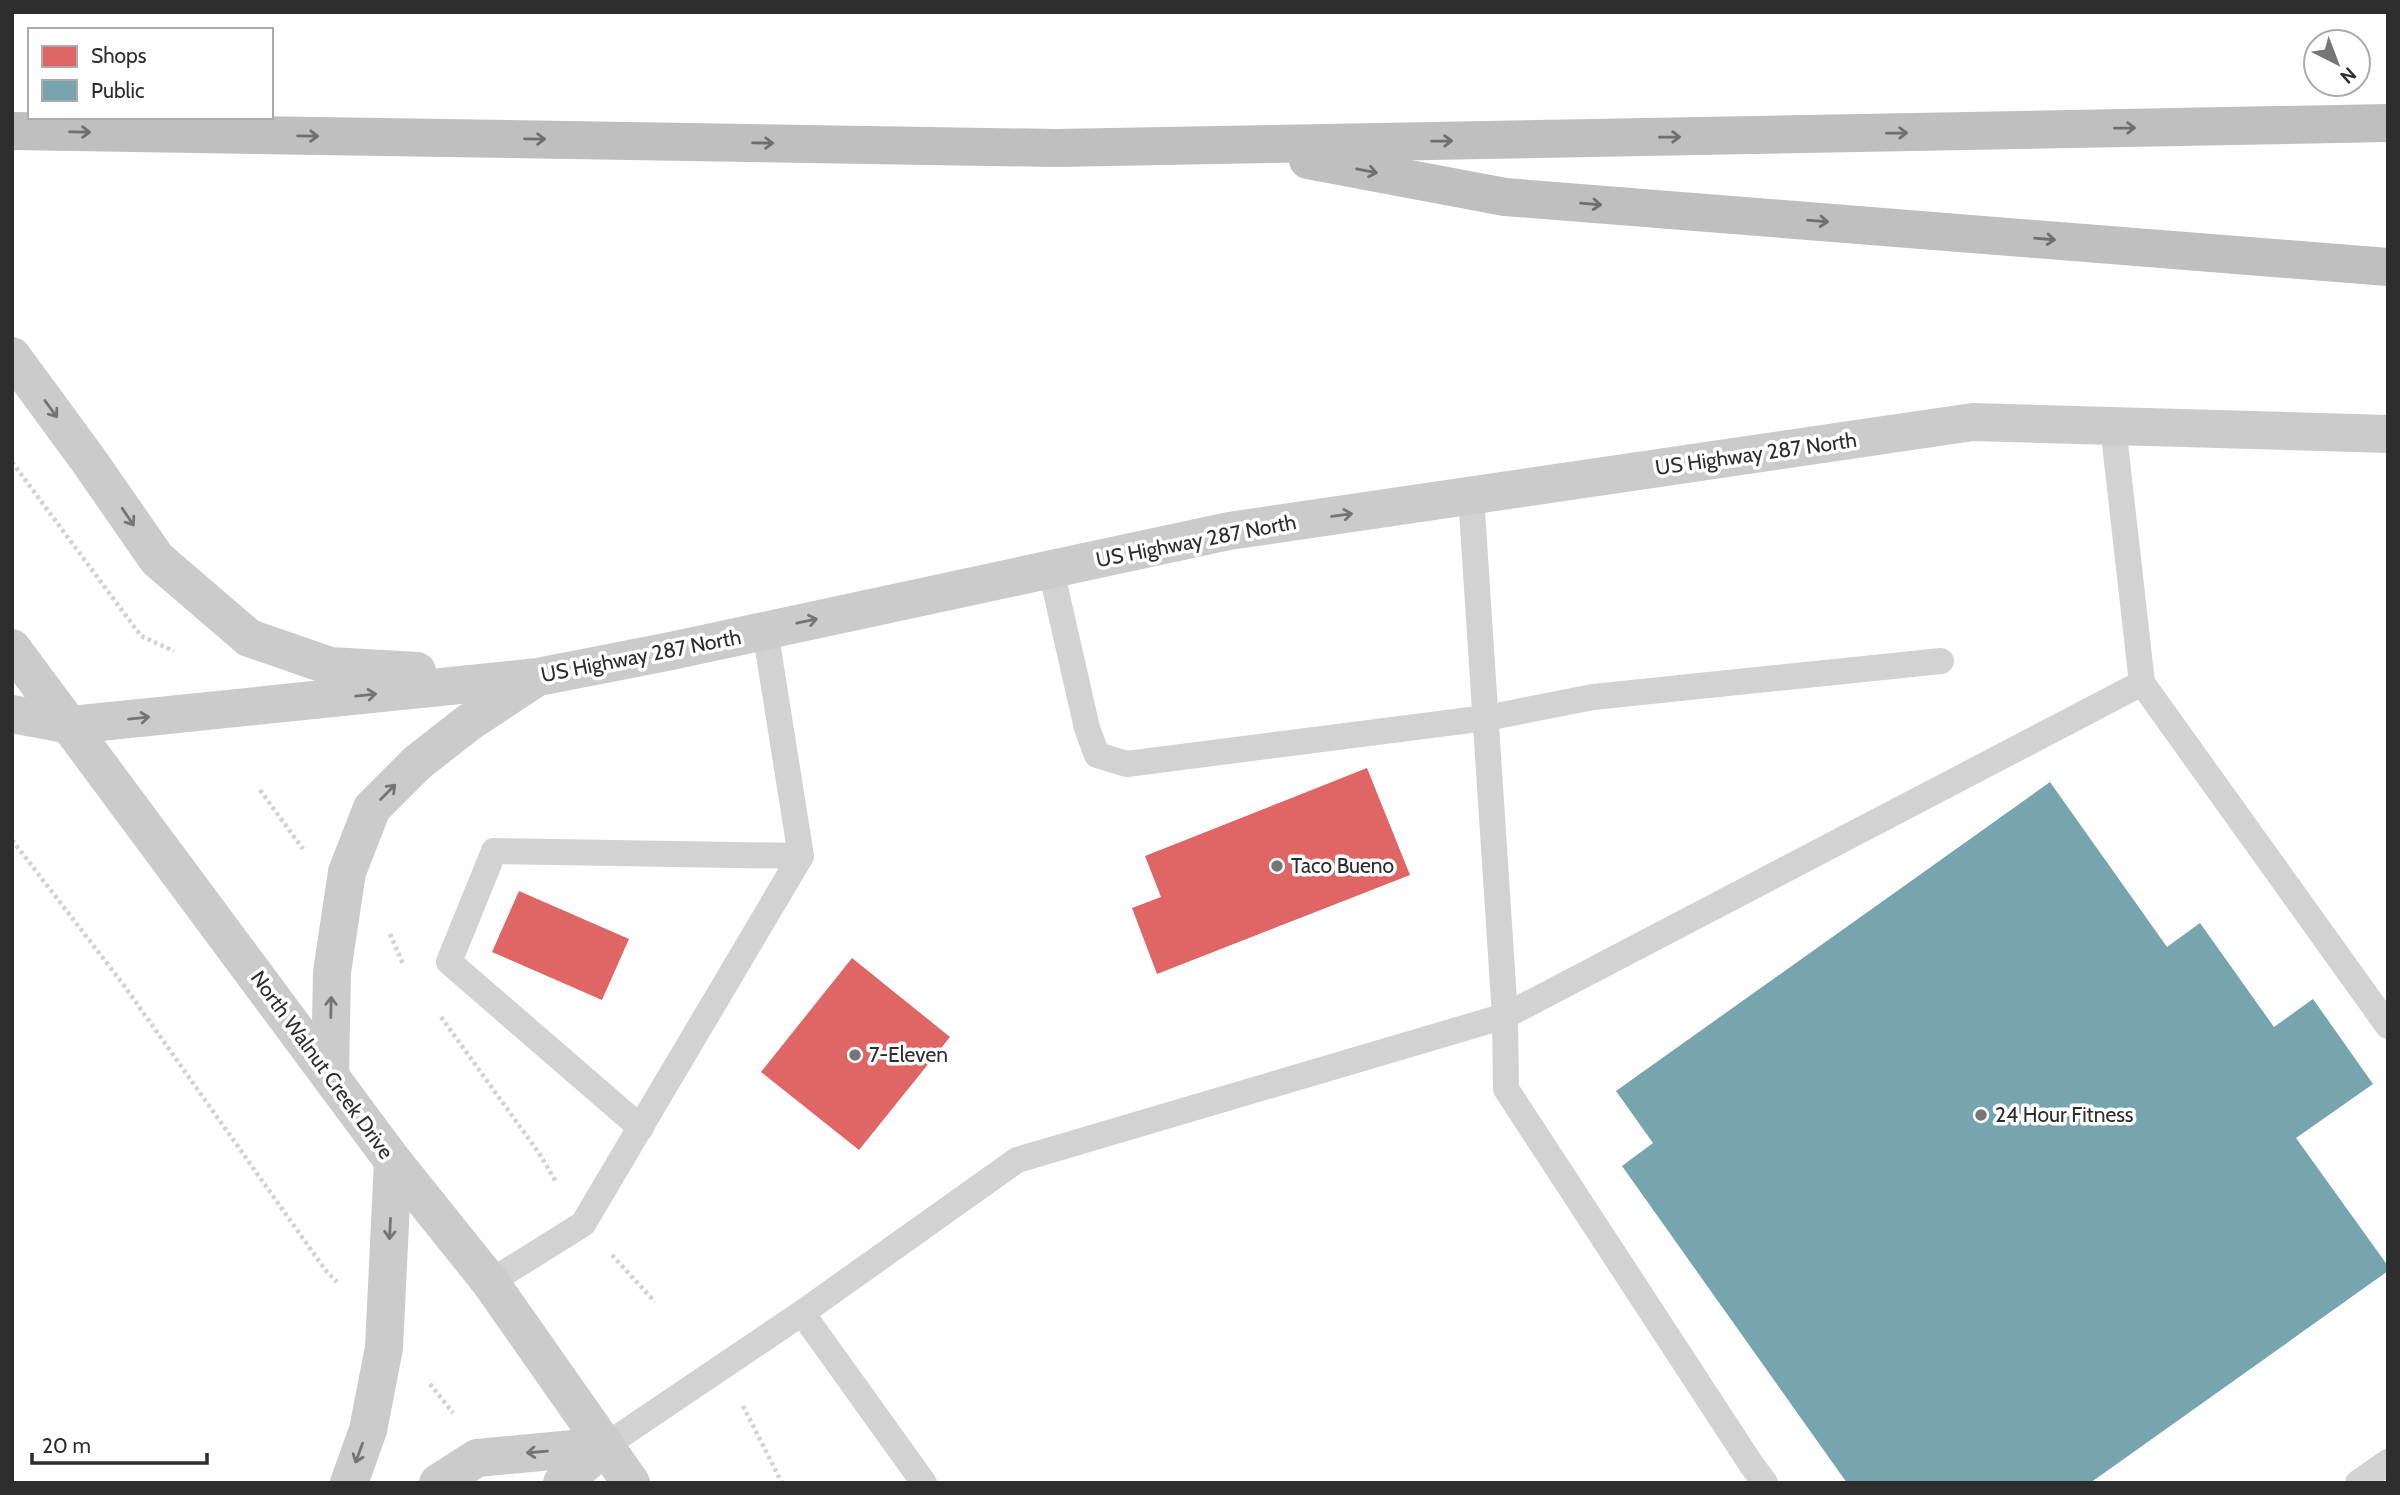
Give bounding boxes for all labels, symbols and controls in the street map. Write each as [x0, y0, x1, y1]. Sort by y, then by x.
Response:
legend [28, 28, 273, 119]
north arrow [2302, 28, 2372, 98]
text: Shops [91, 43, 147, 68]
text: N [2335, 62, 2361, 88]
text: Public [91, 78, 145, 103]
one-way arrow [2113, 121, 2136, 135]
one-way arrow [69, 125, 92, 139]
one-way arrow [1886, 126, 1909, 139]
one-way arrow [296, 129, 319, 142]
one-way arrow [1658, 130, 1681, 144]
one-way arrow [524, 133, 547, 146]
one-way arrow [1431, 134, 1454, 148]
one-way arrow [751, 137, 774, 150]
one-way arrow [1355, 165, 1378, 178]
one-way arrow [1580, 198, 1602, 211]
one-way arrow [1806, 215, 1829, 228]
one-way arrow [2033, 233, 2056, 246]
one-way arrow [43, 399, 58, 418]
street label: US Highway 287 North [1654, 427, 1858, 480]
one-way arrow [121, 507, 135, 526]
one-way arrow [1330, 508, 1353, 521]
street label: US Highway 287 North [1094, 509, 1298, 572]
one-way arrow [795, 614, 818, 628]
street label: US Highway 287 North [539, 624, 743, 687]
one-way arrow [354, 688, 376, 701]
one-way arrow [127, 711, 150, 724]
one-way arrow [379, 784, 396, 801]
place label: Taco Bueno [1291, 853, 1394, 878]
marker: Taco Bueno [1269, 858, 1285, 874]
street label: North Walnut Creek Drive [246, 966, 399, 1164]
one-way arrow [324, 996, 338, 1019]
place label: 7-Eleven [869, 1042, 948, 1067]
marker: 7-Eleven [847, 1047, 863, 1063]
place label: 24 Hour Fitness [1995, 1102, 2134, 1127]
marker: 24 Hour Fitness [1973, 1107, 1989, 1123]
one-way arrow [383, 1217, 396, 1240]
scale bar [32, 1422, 206, 1466]
text: 20 m [42, 1433, 91, 1458]
one-way arrow [352, 1442, 364, 1464]
one-way arrow [526, 1446, 548, 1459]

